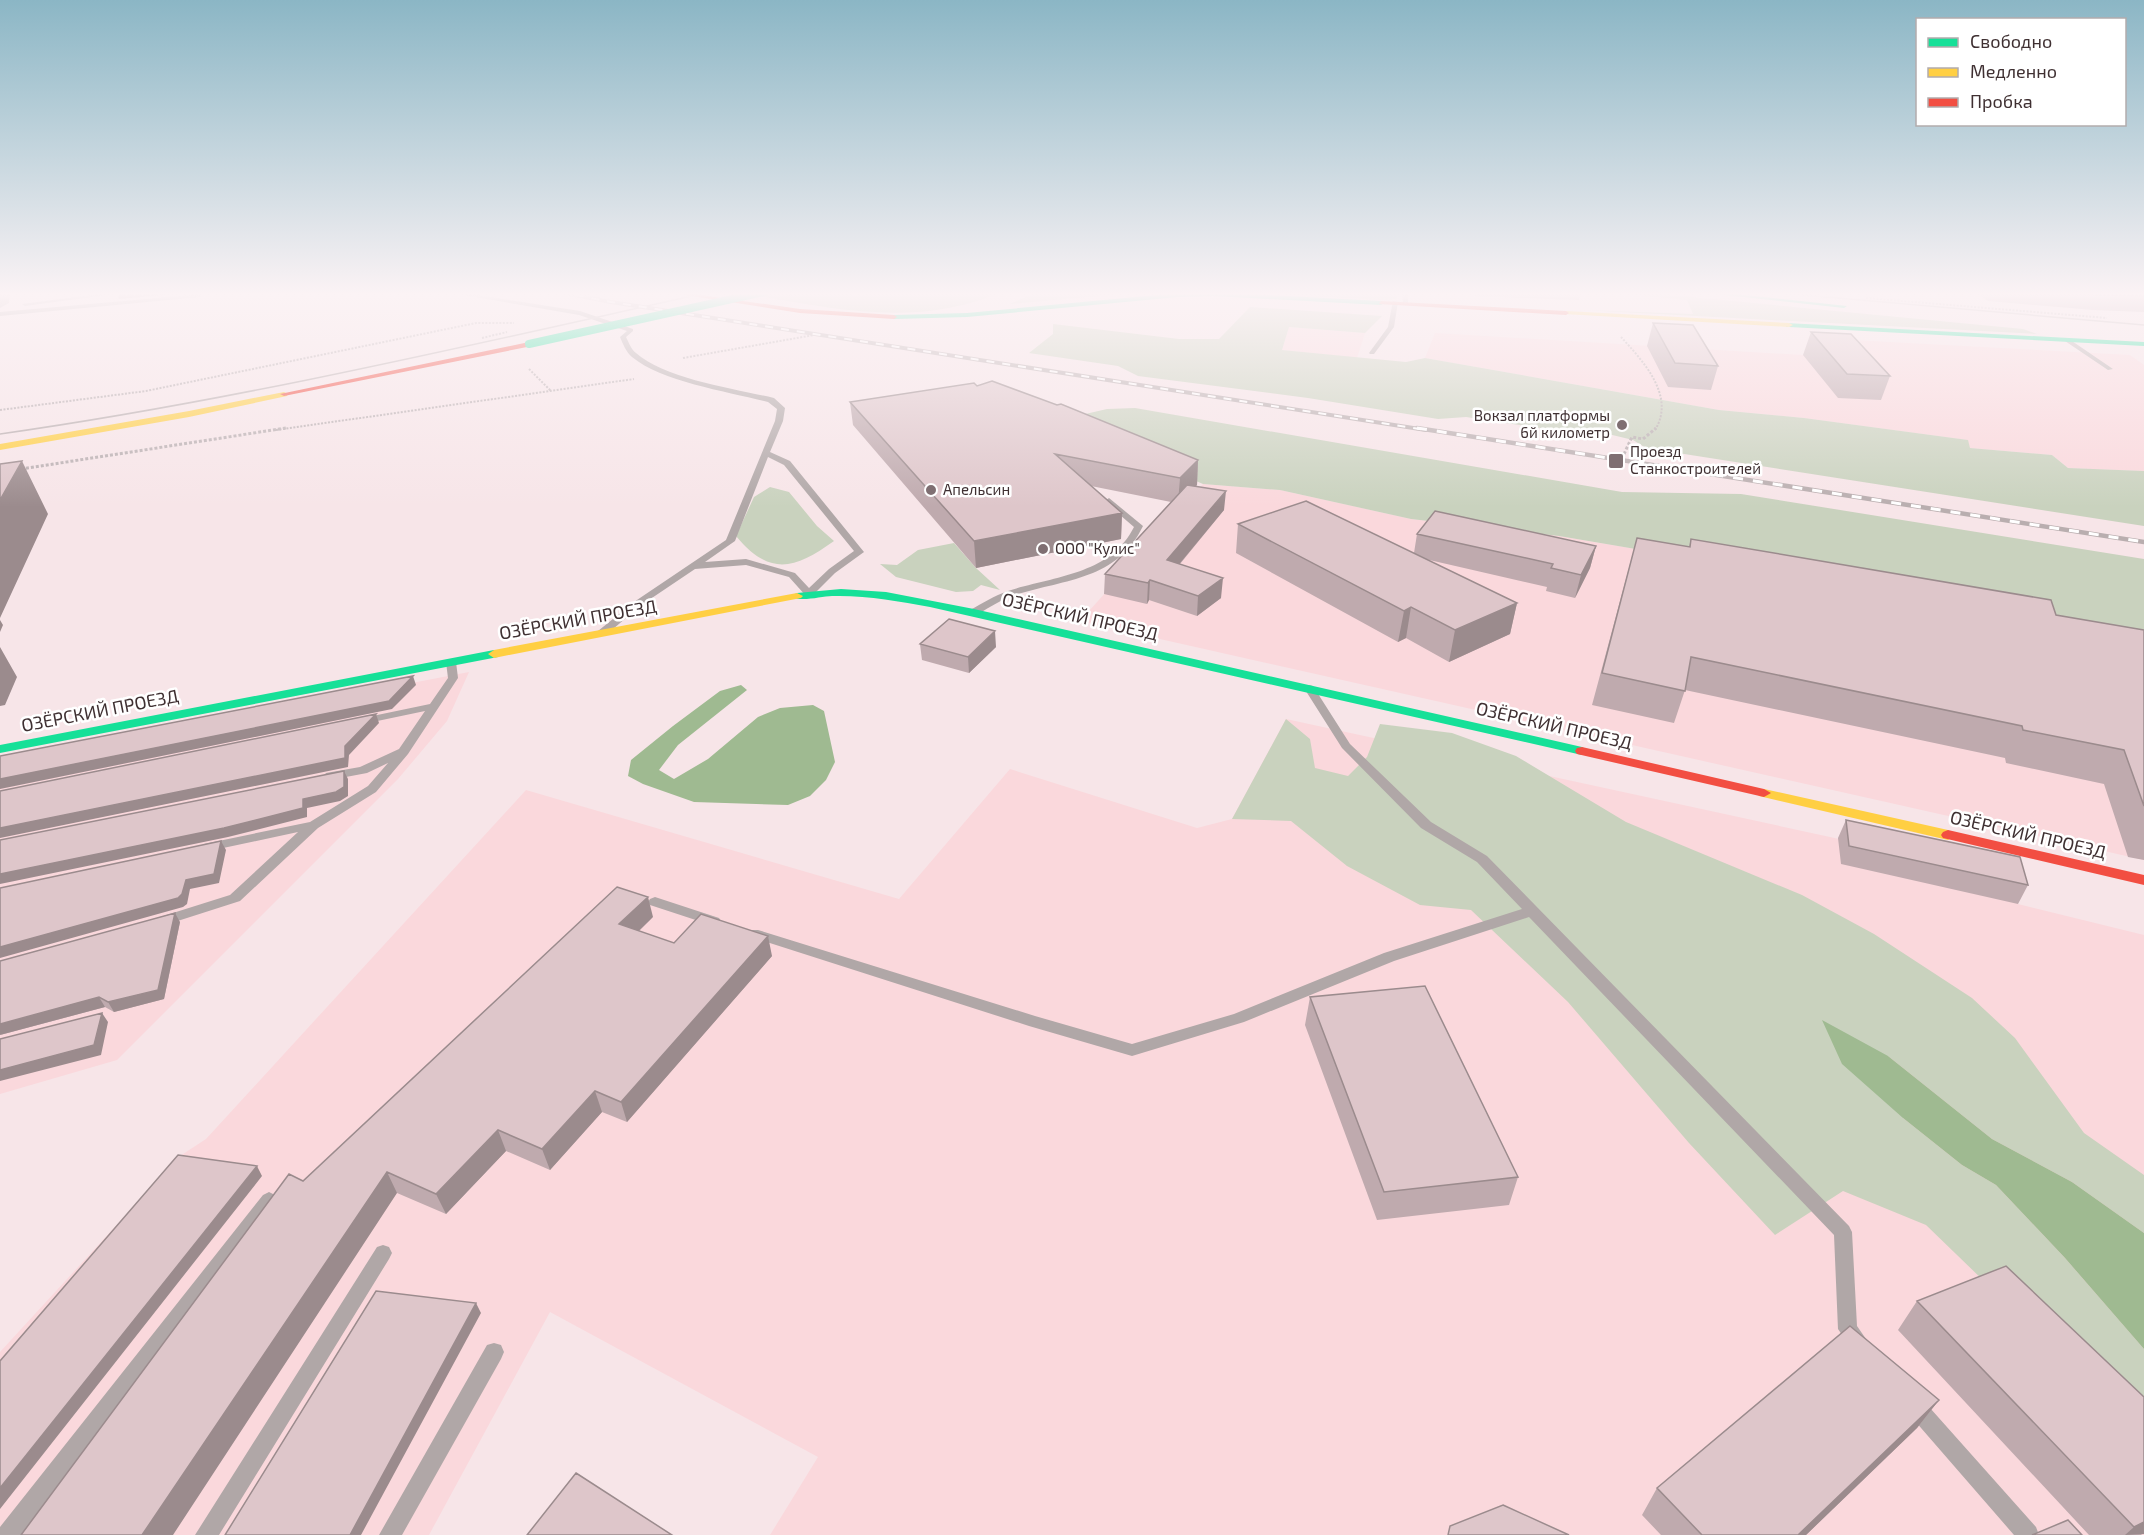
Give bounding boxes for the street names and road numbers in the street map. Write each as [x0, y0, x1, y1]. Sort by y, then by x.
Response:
street label: ОЗЁРСКИЙ ПРОЕЗД [1000, 587, 1160, 645]
street label: ОЗЁРСКИЙ ПРОЕЗД [497, 594, 658, 644]
street label: ОЗЁРСКИЙ ПРОЕЗД [19, 684, 180, 736]
street label: ОЗЁРСКИЙ ПРОЕЗД [1474, 696, 1634, 754]
street label: ОЗЁРСКИЙ ПРОЕЗД [1948, 805, 2108, 863]

